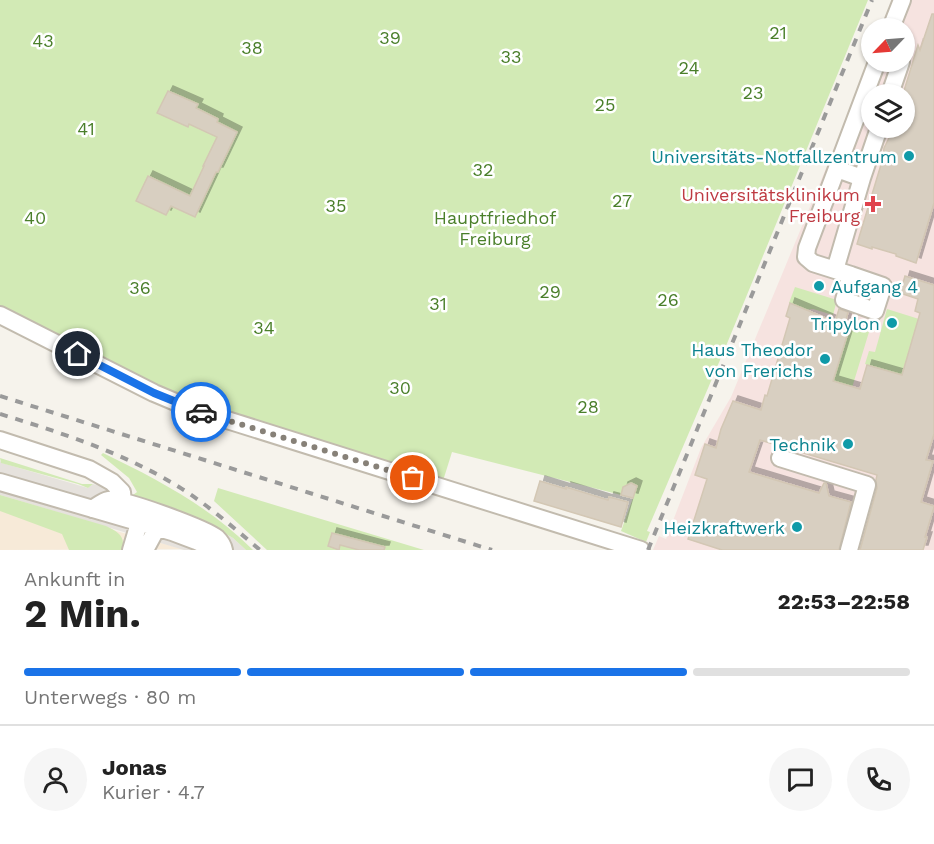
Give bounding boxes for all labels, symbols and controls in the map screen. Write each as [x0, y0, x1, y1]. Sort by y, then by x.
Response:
north arrow [861, 18, 915, 72]
map controls [861, 18, 915, 138]
park label: 21 [769, 22, 787, 43]
park label: 39 [379, 27, 401, 48]
park label: 43 [32, 30, 54, 51]
park label: 38 [241, 37, 263, 58]
park label: 33 [501, 46, 522, 67]
park label: 24 [679, 57, 699, 78]
park label: 23 [743, 82, 764, 103]
button: layers [861, 84, 915, 138]
park label: 25 [595, 94, 615, 115]
park label: 41 [77, 118, 95, 139]
place label: Universitäts-Notfallzentrum [651, 146, 897, 167]
marker: Universitäts-Notfallzentrum [902, 149, 916, 163]
park label: 32 [473, 159, 494, 180]
place label: Universitätsklinikum Freiburg [681, 184, 860, 226]
park label: 27 [612, 190, 632, 211]
park label: 35 [326, 195, 346, 216]
marker: Universitätsklinikum Freiburg [864, 195, 882, 213]
park label: 40 [24, 207, 46, 228]
park label: Hauptfriedhof Freiburg [434, 207, 556, 249]
place label: Aufgang 4 [831, 276, 918, 297]
park label: 36 [129, 277, 151, 298]
marker: Aufgang 4 [812, 279, 826, 293]
park label: 29 [539, 281, 561, 302]
park label: 26 [657, 289, 679, 310]
park label: 31 [429, 293, 447, 314]
place label: Tripylon [810, 313, 880, 334]
marker: Tripylon [885, 316, 899, 330]
park label: 34 [253, 317, 275, 338]
pin [52, 328, 103, 379]
icon: home [61, 337, 94, 370]
place label: Haus Theodor von Frerichs [691, 339, 813, 381]
marker: Haus Theodor von Frerichs [818, 352, 832, 366]
park label: 30 [389, 377, 411, 398]
courier [171, 382, 231, 442]
icon: car [185, 396, 218, 429]
park label: 28 [577, 396, 599, 417]
place label: Technik [769, 434, 836, 455]
marker: Technik [841, 437, 855, 451]
pin [387, 452, 438, 503]
icon: bag [396, 461, 429, 494]
place label: Heizkraftwerk [663, 517, 785, 538]
marker: Heizkraftwerk [790, 520, 804, 534]
text: Ankunft in [24, 567, 125, 591]
text: 22:53–22:58 [778, 589, 910, 614]
text: 2 Min. [24, 591, 141, 636]
text: Unterwegs · 80 m [24, 685, 196, 709]
button: person [24, 748, 87, 811]
button: chat [769, 748, 832, 811]
button: phone [847, 748, 910, 811]
text: Jonas [102, 755, 167, 780]
text: Kurier · 4.7 [102, 780, 205, 804]

